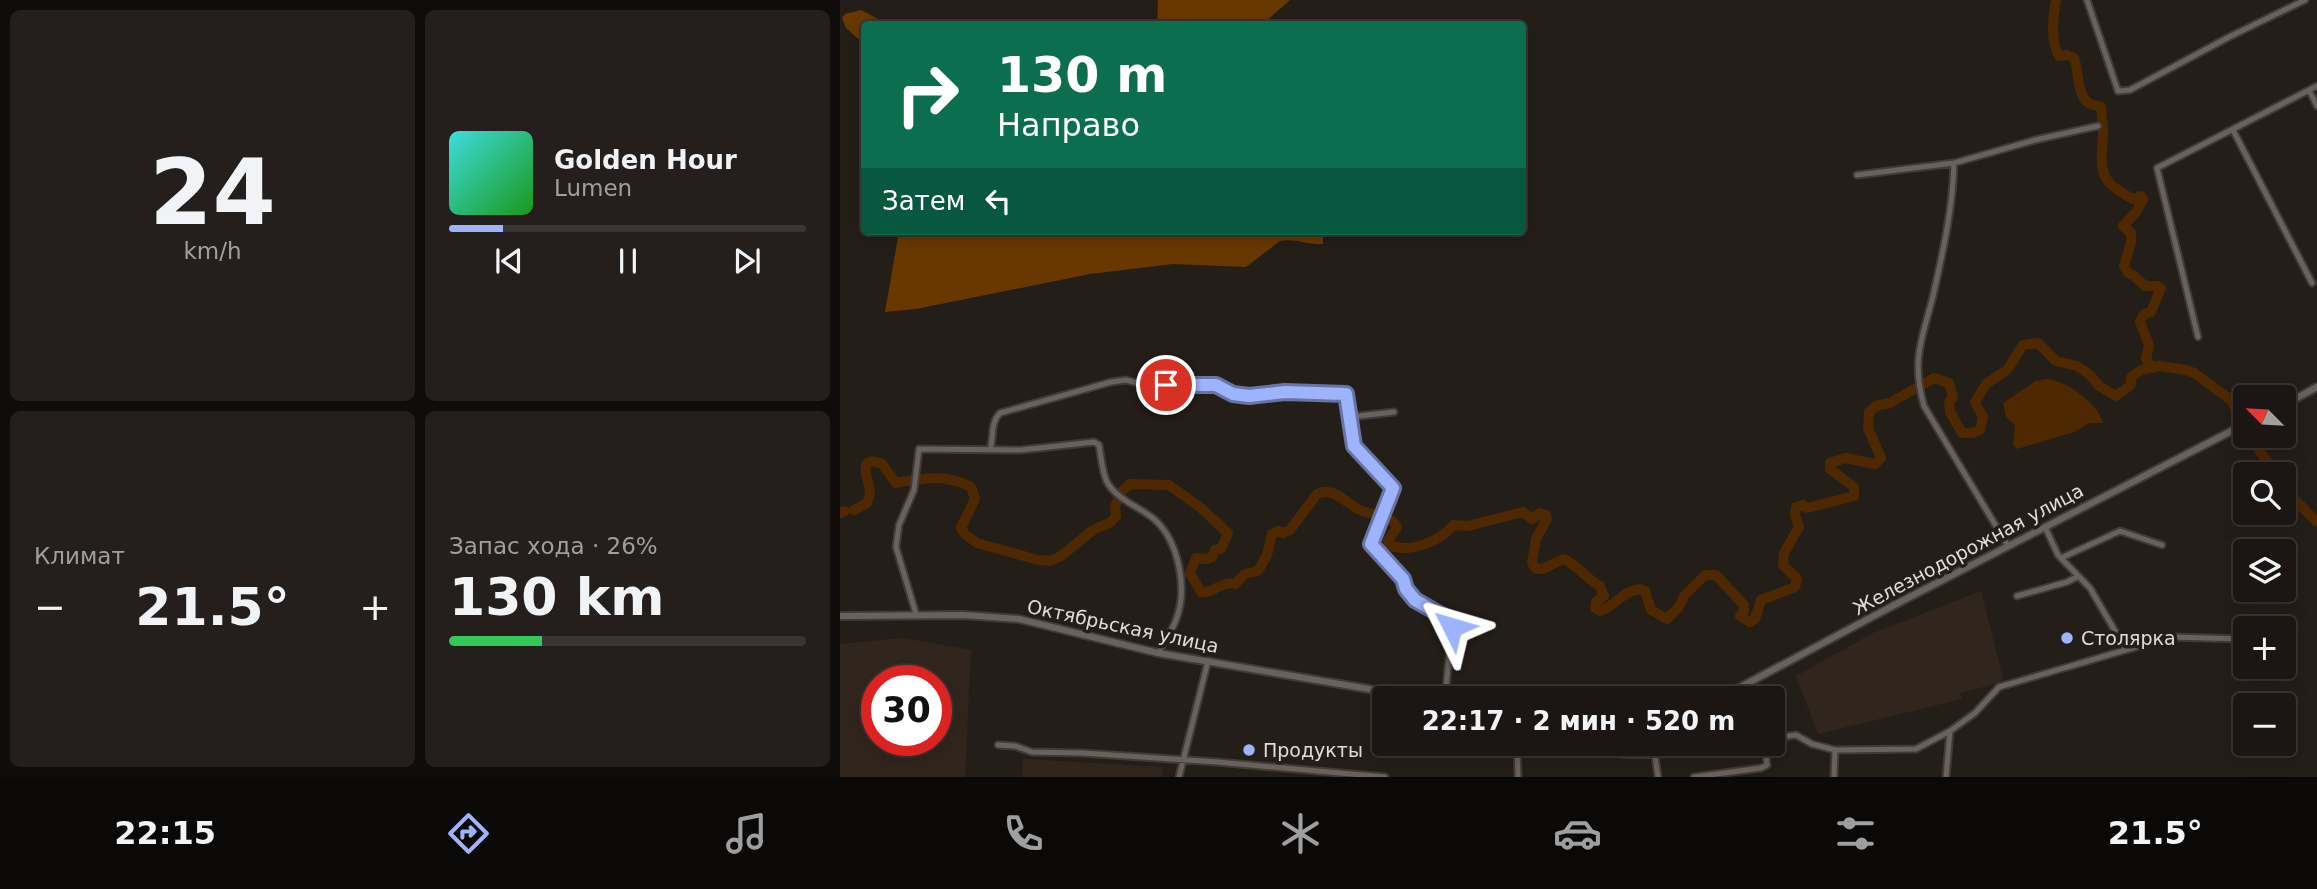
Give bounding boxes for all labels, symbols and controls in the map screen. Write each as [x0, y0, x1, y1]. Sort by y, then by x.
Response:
text: 130 m [997, 47, 1167, 104]
icon: right [882, 49, 973, 140]
text: Направо [997, 106, 1140, 144]
text: 24 [149, 140, 276, 245]
text: Golden Hour [554, 145, 737, 175]
text: Lumen [554, 175, 632, 201]
icon: left [979, 182, 1017, 220]
text: Затем [882, 186, 965, 216]
text: km/h [183, 238, 242, 264]
icon: previous [490, 242, 528, 280]
icon: pause [609, 242, 647, 280]
icon: next [728, 242, 766, 280]
pin [1136, 355, 1196, 415]
icon: arrive [1147, 366, 1185, 404]
north arrow [2233, 385, 2296, 448]
map controls [2233, 385, 2296, 756]
button: search [2233, 462, 2296, 525]
street label: Железнодорожная улица [1849, 479, 2087, 619]
text: Запас хода · 26% [449, 533, 658, 559]
button: layers [2233, 539, 2296, 602]
text: Климат [34, 543, 125, 569]
text: 130 km [449, 567, 664, 627]
text: 21.5° [135, 577, 290, 637]
text: − [34, 585, 66, 629]
text: + [359, 585, 391, 629]
position arrow [1415, 590, 1489, 664]
street label: Октябрьская улица [1025, 595, 1221, 657]
button: + [2233, 616, 2296, 679]
place label: Столярка [2081, 627, 2176, 649]
marker: Столярка [2059, 630, 2075, 646]
speed limit sign: 30 [861, 665, 952, 756]
button: − [2233, 693, 2296, 756]
text: 22:17 · 2 мин · 520 m [1422, 706, 1735, 736]
place label: Продукты [1263, 739, 1363, 761]
marker: Продукты [1241, 742, 1257, 758]
icon: directions [444, 809, 493, 858]
icon: music [722, 809, 771, 858]
icon: phone [999, 809, 1048, 858]
icon: climate [1276, 809, 1325, 858]
icon: car [1553, 809, 1602, 858]
icon: filters [1831, 809, 1880, 858]
text: 22:15 [114, 814, 216, 852]
text: 21.5° [2108, 814, 2203, 852]

